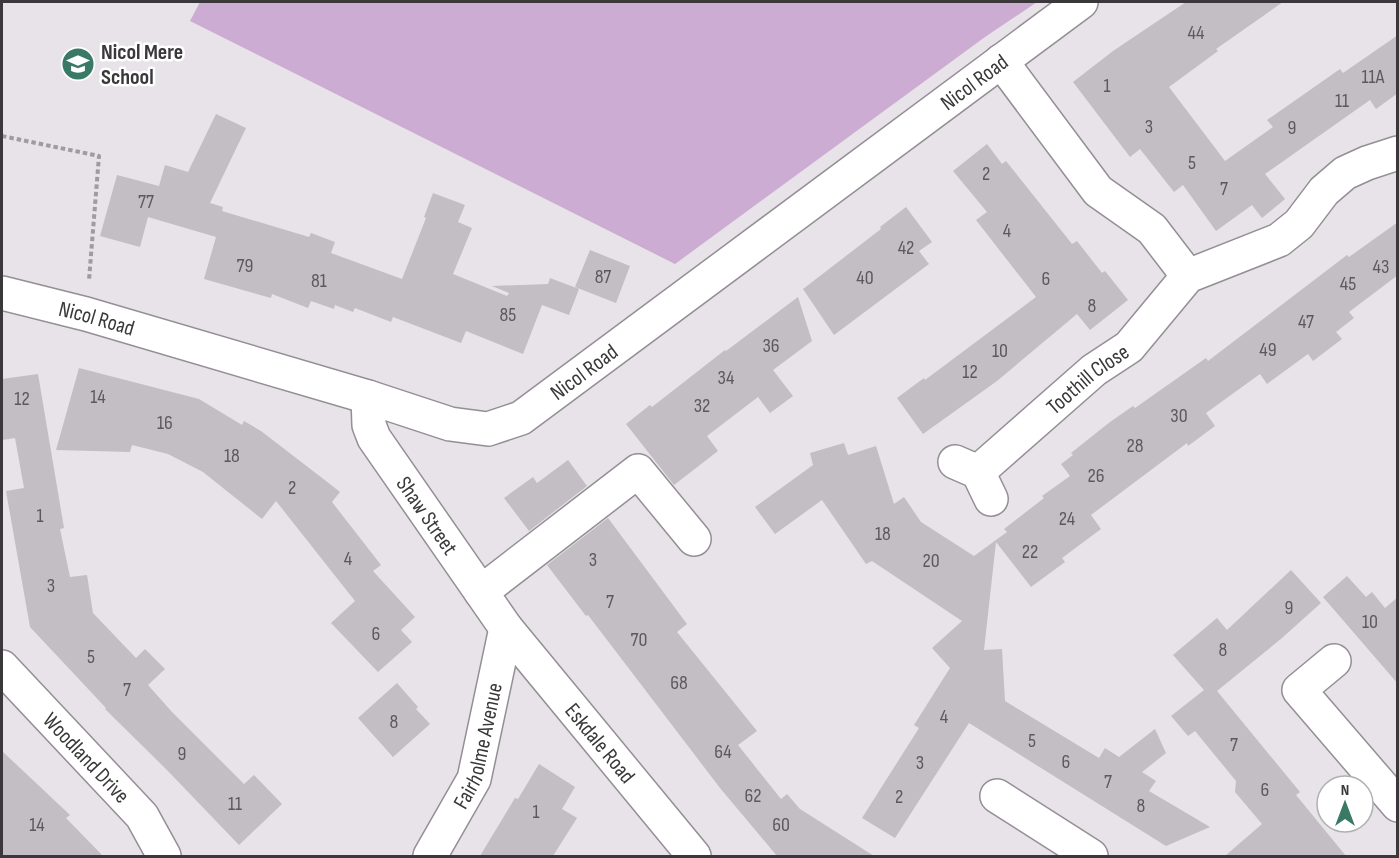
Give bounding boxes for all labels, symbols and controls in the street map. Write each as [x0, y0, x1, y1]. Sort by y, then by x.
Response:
house number: 44 [1188, 21, 1204, 45]
place label: Nicol Mere School [101, 39, 183, 91]
school or university icon: Nicol Mere School [60, 46, 96, 82]
street label: Nicol Road [936, 49, 1014, 117]
house number: 11A [1362, 65, 1385, 89]
house number: 1 [1104, 74, 1111, 98]
house number: 11 [1335, 89, 1349, 113]
house number: 3 [1145, 115, 1153, 139]
house number: 9 [1288, 116, 1296, 140]
house number: 5 [1188, 151, 1196, 175]
house number: 2 [982, 162, 990, 186]
house number: 7 [1220, 177, 1228, 201]
house number: 77 [138, 190, 154, 214]
house number: 4 [1003, 219, 1011, 243]
house number: 42 [898, 236, 914, 260]
house number: 79 [237, 254, 253, 278]
house number: 43 [1373, 255, 1389, 279]
house number: 87 [595, 265, 611, 289]
house number: 40 [856, 266, 874, 290]
house number: 6 [1042, 267, 1050, 291]
house number: 81 [311, 269, 327, 293]
house number: 45 [1340, 272, 1356, 296]
house number: 8 [1088, 294, 1096, 318]
street label: Nicol Road [56, 296, 137, 343]
house number: 85 [500, 303, 516, 327]
house number: 47 [1298, 310, 1314, 334]
house number: 36 [762, 334, 780, 358]
house number: 49 [1259, 338, 1277, 362]
street label: Nicol Road [545, 339, 624, 407]
house number: 10 [992, 339, 1008, 363]
street label: Toothill Close [1041, 339, 1135, 421]
house number: 12 [962, 360, 978, 384]
house number: 34 [718, 366, 734, 390]
house number: 14 [90, 385, 106, 409]
house number: 12 [14, 387, 30, 411]
house number: 32 [694, 394, 710, 418]
house number: 30 [1170, 404, 1188, 428]
house number: 16 [157, 411, 173, 435]
house number: 28 [1127, 434, 1144, 458]
house number: 18 [224, 444, 240, 468]
house number: 26 [1088, 464, 1105, 488]
street label: Shaw Street [390, 472, 463, 561]
house number: 2 [288, 476, 296, 500]
house number: 1 [37, 504, 44, 528]
house number: 24 [1059, 507, 1075, 531]
house number: 18 [875, 522, 891, 546]
house number: 22 [1022, 540, 1038, 564]
house number: 4 [344, 547, 352, 571]
house number: 3 [589, 548, 597, 572]
house number: 20 [922, 549, 940, 573]
house number: 3 [47, 574, 55, 598]
house number: 7 [606, 590, 614, 614]
house number: 9 [1285, 596, 1293, 620]
house number: 10 [1362, 610, 1378, 634]
house number: 6 [372, 622, 380, 646]
house number: 70 [631, 628, 647, 652]
house number: 8 [1219, 638, 1227, 662]
house number: 5 [87, 645, 95, 669]
house number: 68 [670, 671, 688, 695]
house number: 7 [123, 678, 131, 702]
street label: Fairholme Avenue [448, 680, 509, 814]
street label: Eskdale Road [559, 698, 640, 789]
house number: 4 [940, 705, 948, 729]
street label: Woodland Drive [37, 707, 135, 809]
house number: 8 [390, 710, 398, 734]
house number: 5 [1028, 729, 1036, 753]
house number: 7 [1230, 733, 1238, 757]
house number: 64 [714, 740, 732, 764]
house number: 9 [178, 742, 186, 766]
house number: 6 [1062, 750, 1070, 774]
house number: 3 [916, 751, 924, 775]
house number: 7 [1104, 770, 1112, 794]
north arrow [1315, 774, 1375, 834]
house number: 6 [1261, 778, 1269, 802]
text: N [1341, 781, 1349, 800]
house number: 62 [744, 784, 762, 808]
house number: 2 [895, 785, 903, 809]
house number: 11 [228, 792, 242, 816]
house number: 8 [1137, 794, 1145, 818]
house number: 1 [533, 800, 540, 824]
house number: 14 [29, 813, 45, 837]
house number: 60 [772, 813, 790, 837]

